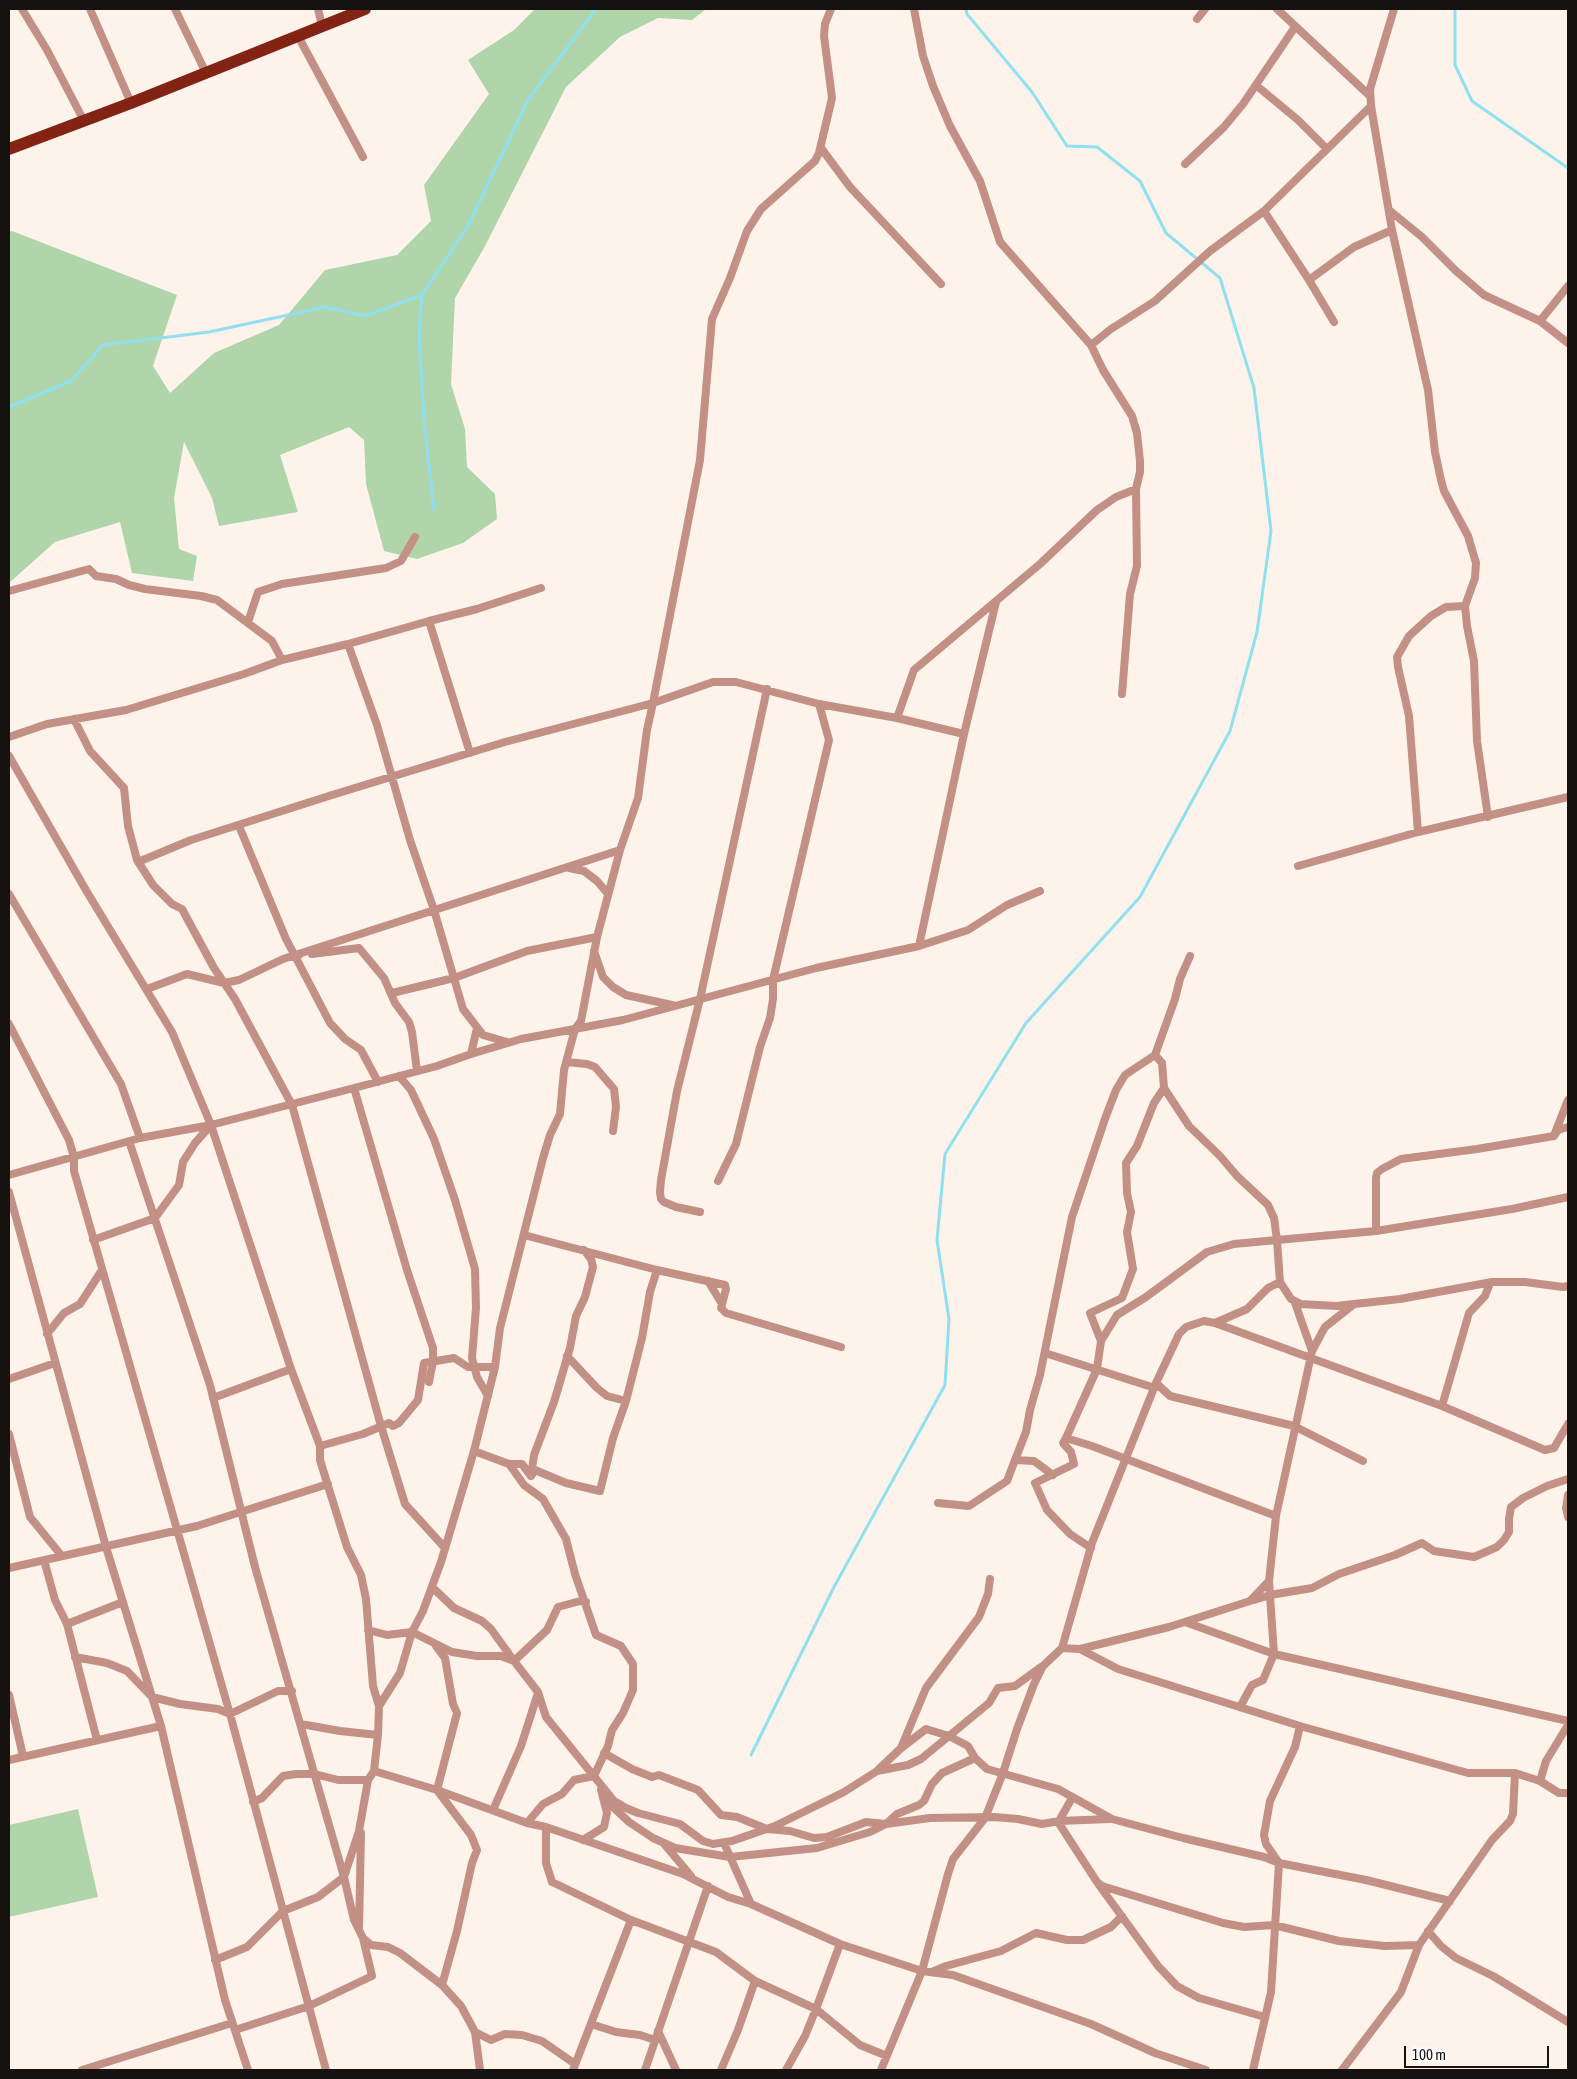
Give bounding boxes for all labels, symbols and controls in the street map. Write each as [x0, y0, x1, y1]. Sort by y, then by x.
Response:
scale bar [1407, 2036, 1552, 2068]
text: 100 m [1412, 2046, 1446, 2063]

